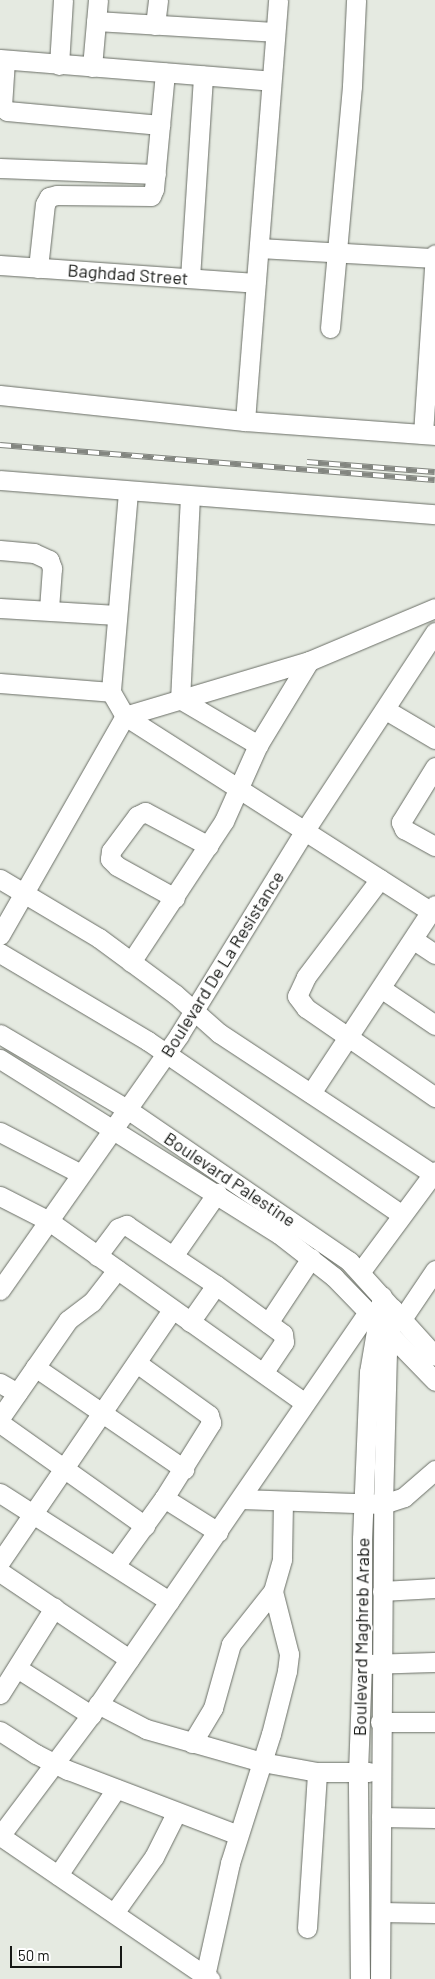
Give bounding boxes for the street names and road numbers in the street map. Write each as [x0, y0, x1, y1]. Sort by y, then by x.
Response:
street label: Baghdad Street [67, 259, 189, 289]
street label: Boulevard De La Resistance [156, 867, 288, 1061]
street label: Boulevard Palestine [160, 1127, 300, 1231]
street label: Boulevard Maghreb Arabe [348, 1538, 374, 1736]

